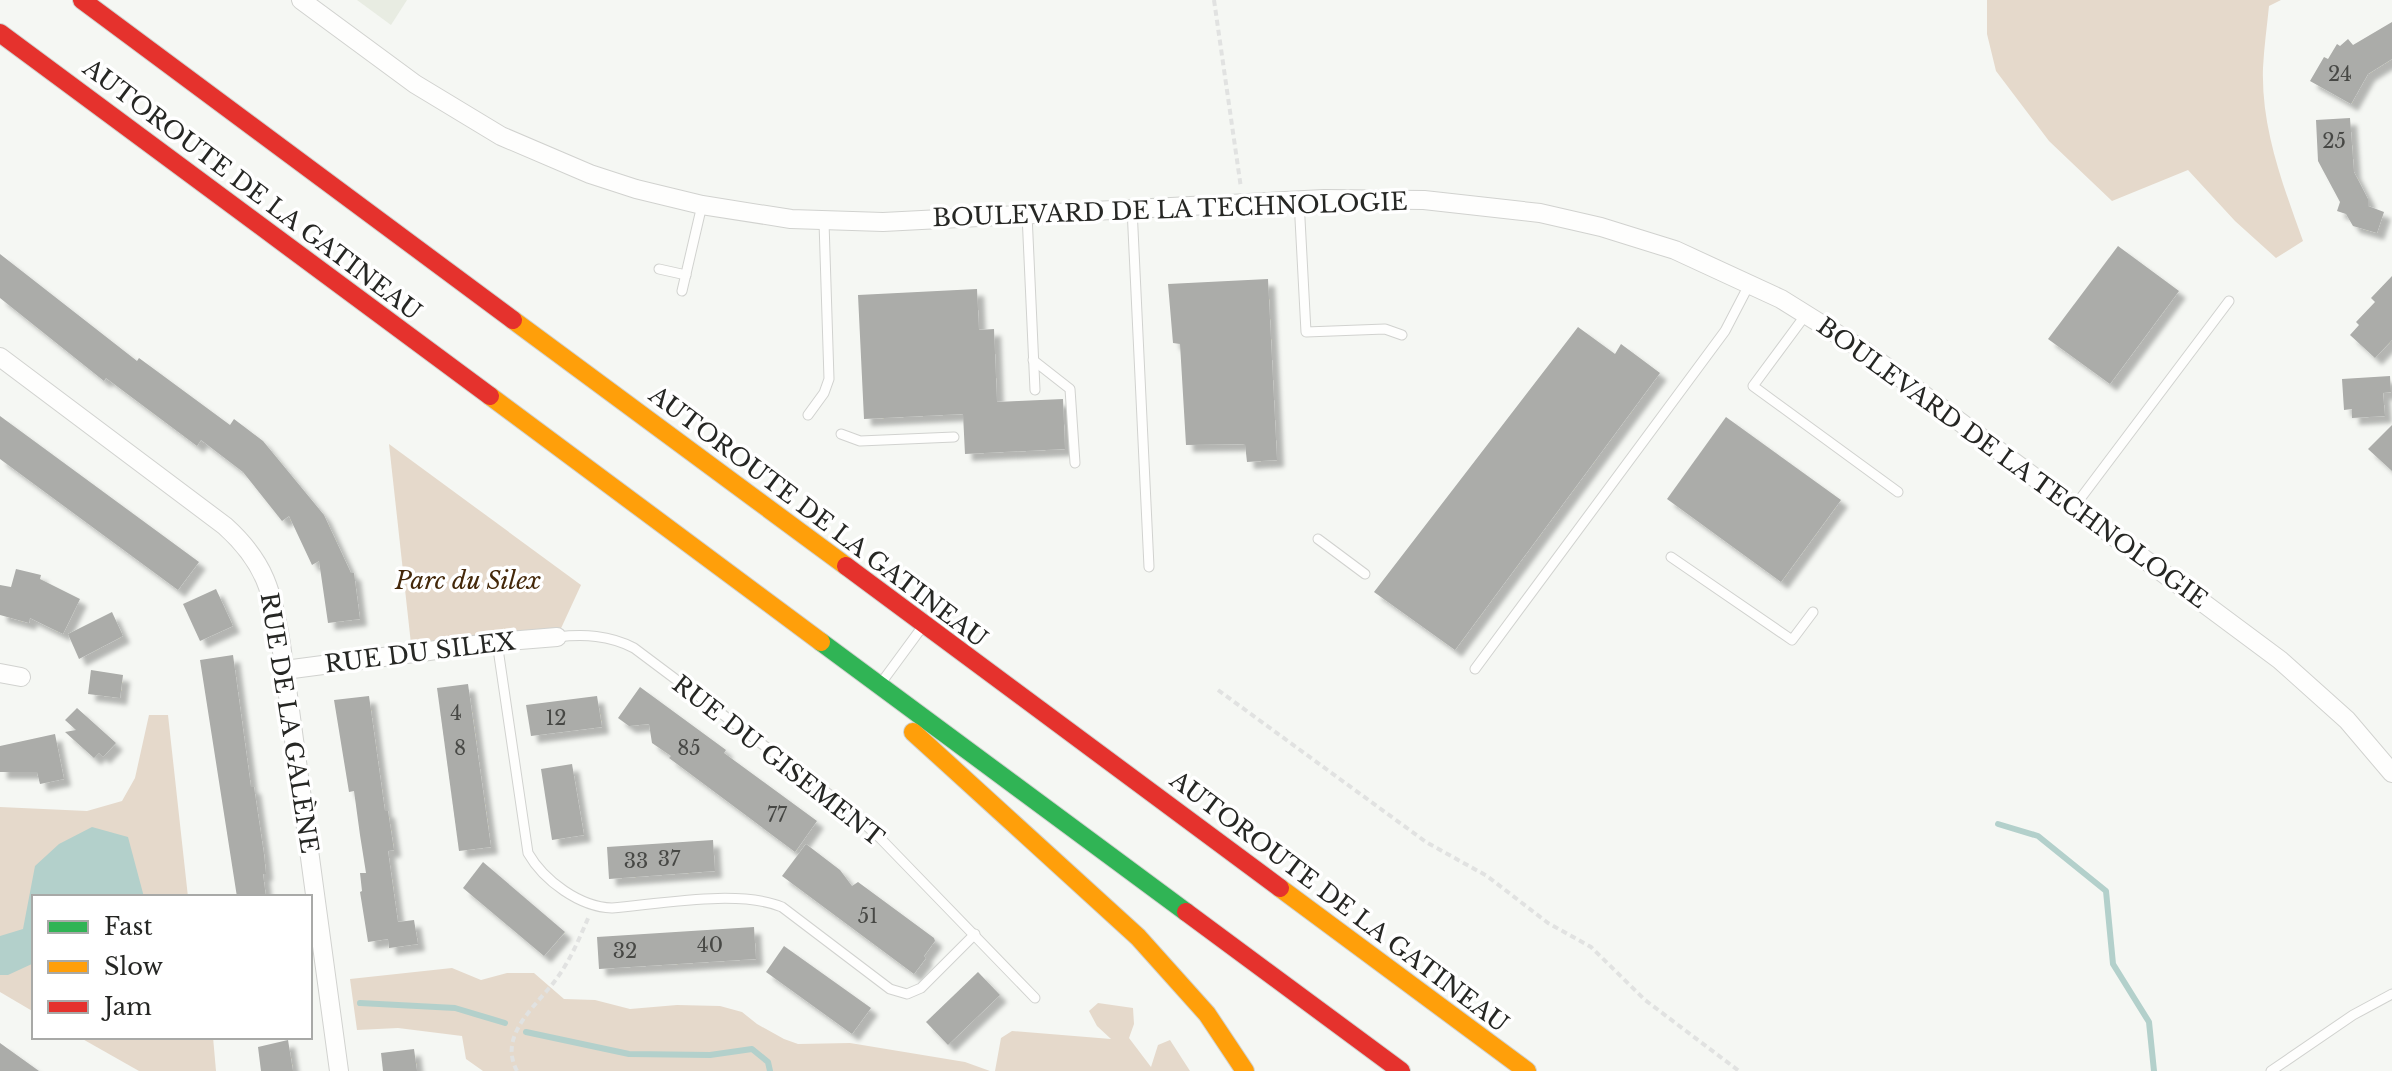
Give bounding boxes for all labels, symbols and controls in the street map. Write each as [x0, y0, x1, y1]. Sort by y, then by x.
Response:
street label: AUTOROUTE DE LA GATINEAU [77, 52, 427, 326]
house number: 24 [2328, 62, 2352, 86]
house number: 25 [2322, 129, 2346, 153]
street label: BOULEVARD DE LA TECHNOLOGIE [932, 187, 1408, 232]
street label: BOULEVARD DE LA TECHNOLOGIE [1811, 311, 2213, 614]
street label: AUTOROUTE DE LA GATINEAU [643, 379, 993, 653]
park label: Parc du Silex [394, 566, 541, 595]
street label: RUE DE LA GALÈNE [255, 591, 324, 855]
street label: RUE DU SILEX [323, 626, 517, 679]
street label: RUE DU GISEMENT [667, 669, 890, 852]
house number: 4 [450, 701, 462, 725]
house number: 12 [545, 706, 567, 730]
house number: 8 [454, 736, 466, 760]
house number: 85 [677, 736, 701, 760]
street label: AUTOROUTE DE LA GATINEAU [1164, 764, 1514, 1038]
house number: 77 [767, 803, 788, 827]
house number: 37 [658, 847, 681, 871]
house number: 33 [624, 849, 648, 873]
legend [32, 895, 312, 1039]
house number: 51 [858, 904, 878, 928]
text: Fast [104, 912, 152, 941]
house number: 40 [697, 933, 723, 957]
house number: 32 [613, 939, 637, 963]
text: Slow [104, 952, 163, 981]
text: Jam [101, 992, 152, 1021]

